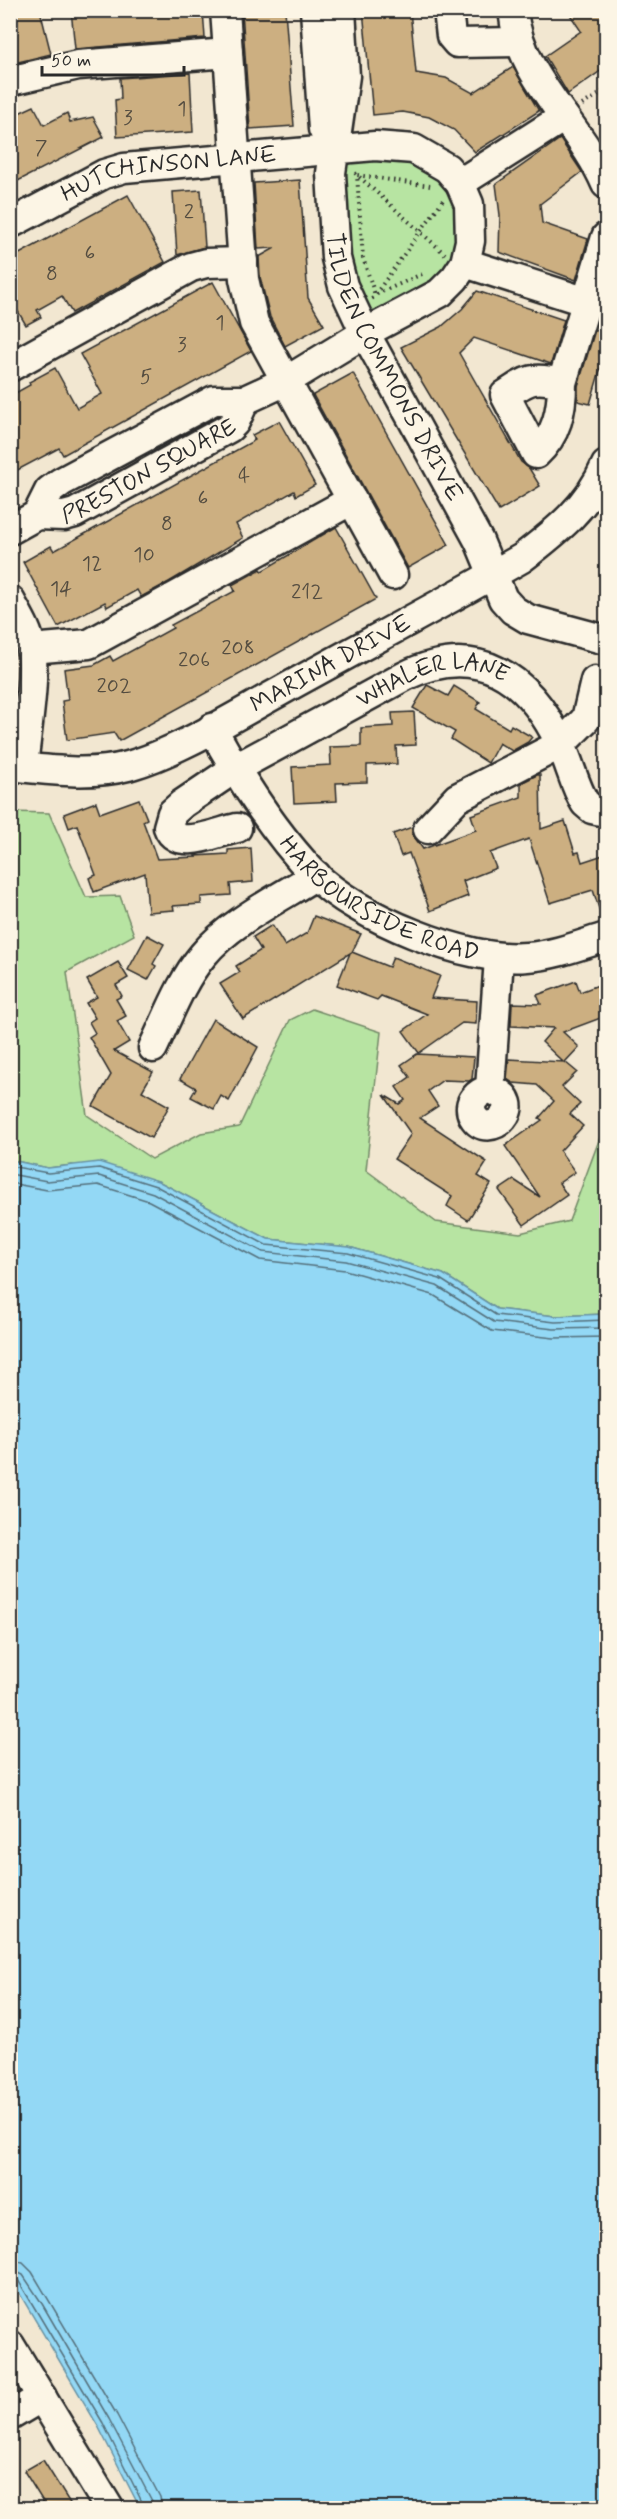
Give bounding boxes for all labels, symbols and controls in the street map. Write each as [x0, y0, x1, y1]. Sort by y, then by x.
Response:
scale bar [42, 39, 184, 77]
text: 50 m [51, 49, 91, 73]
house number: 1 [177, 95, 187, 123]
house number: 3 [123, 104, 133, 132]
house number: 7 [35, 134, 48, 162]
street label: HUTCHINSON LANE [55, 139, 278, 210]
house number: 2 [184, 198, 194, 226]
street label: TILDEN COMMONS DRIVE [319, 232, 470, 507]
house number: 6 [85, 239, 95, 267]
house number: 8 [46, 260, 58, 288]
house number: 1 [215, 309, 225, 337]
house number: 3 [177, 331, 187, 359]
house number: 5 [140, 363, 152, 391]
street label: PRESTON SQUARE [59, 411, 242, 531]
house number: 4 [238, 462, 250, 490]
house number: 6 [198, 484, 208, 512]
house number: 8 [161, 510, 173, 538]
house number: 10 [133, 541, 155, 569]
house number: 12 [82, 550, 102, 578]
house number: 14 [50, 575, 72, 603]
house number: 212 [291, 578, 323, 606]
street label: MARINA DRIVE [245, 607, 417, 720]
house number: 208 [221, 634, 255, 662]
house number: 206 [178, 646, 210, 674]
street label: WHALER LANE [351, 647, 515, 715]
house number: 202 [97, 672, 131, 700]
street label: HARBOURSIDE ROAD [272, 829, 482, 969]

